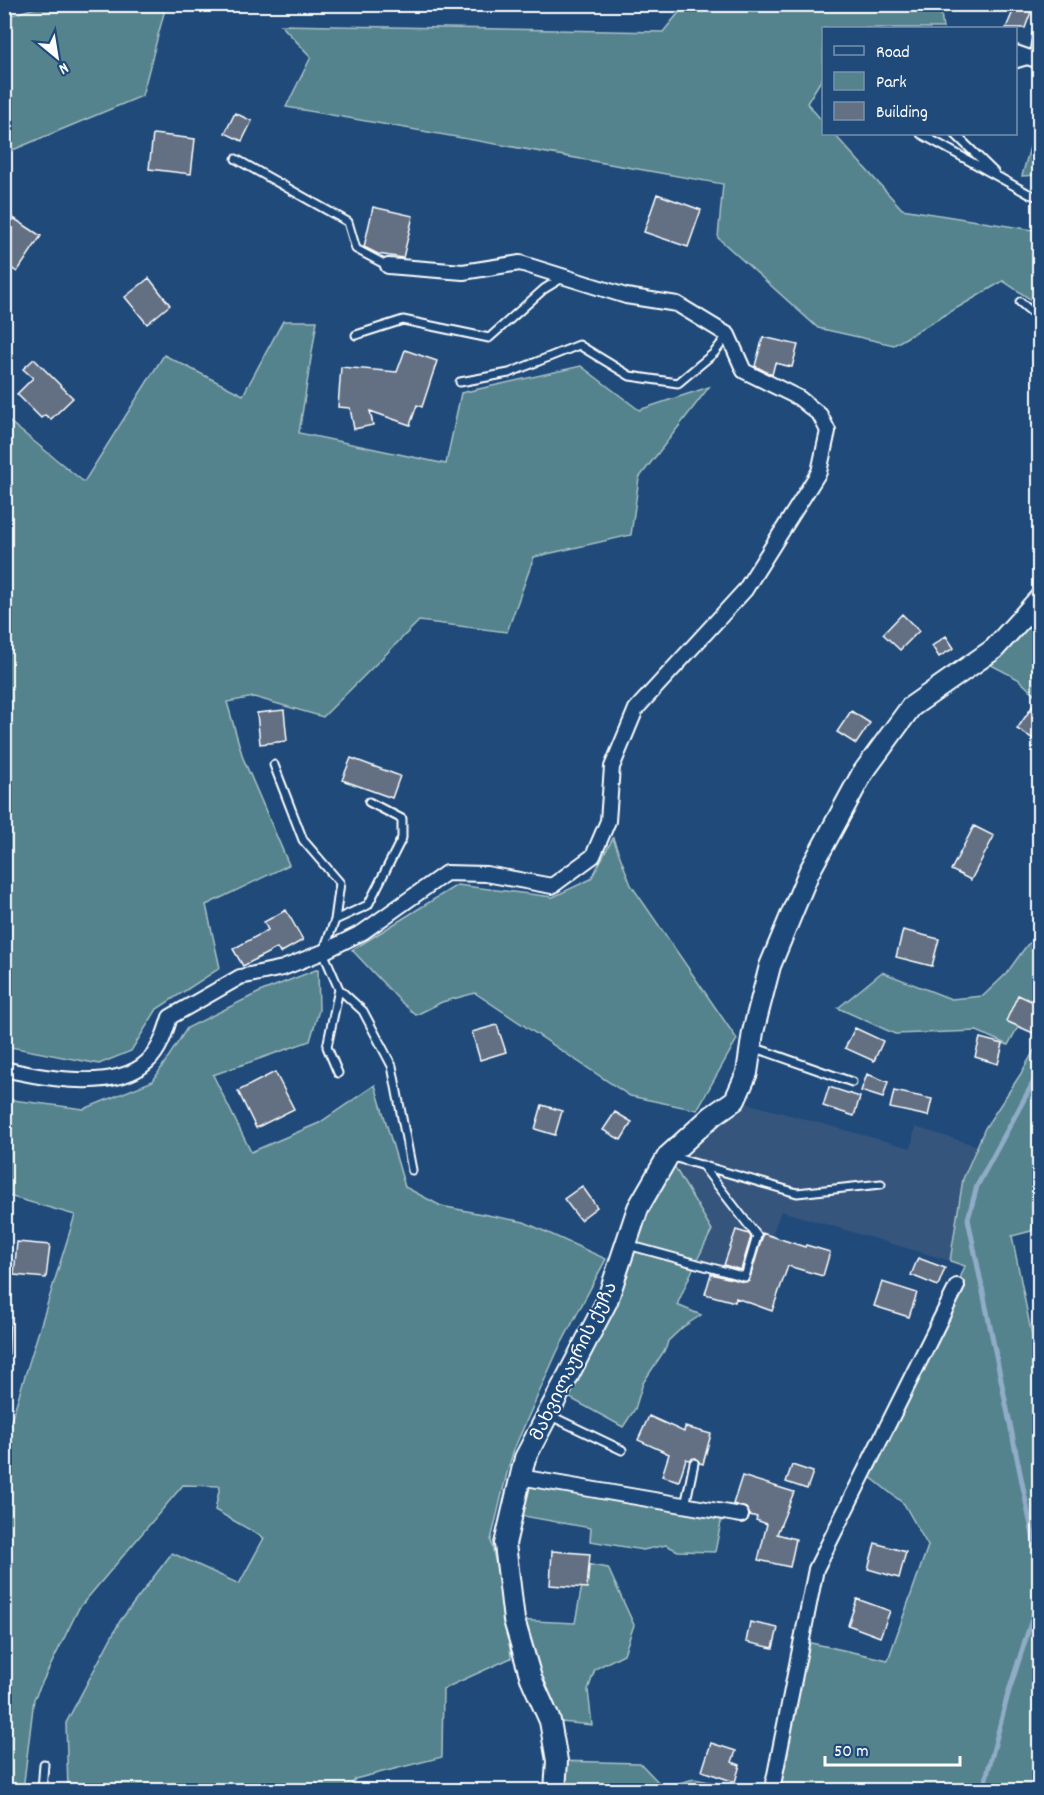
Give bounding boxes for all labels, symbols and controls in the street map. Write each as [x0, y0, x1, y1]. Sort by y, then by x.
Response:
north arrow [27, 27, 87, 87]
legend [822, 27, 1017, 135]
text: Road [876, 41, 910, 66]
text: N [54, 56, 72, 80]
text: Park [876, 71, 907, 96]
text: Building [876, 101, 928, 126]
street label: მახვილაურის ქუჩა [526, 1278, 625, 1446]
scale bar [825, 1729, 960, 1767]
text: 50 m [834, 1740, 869, 1765]

